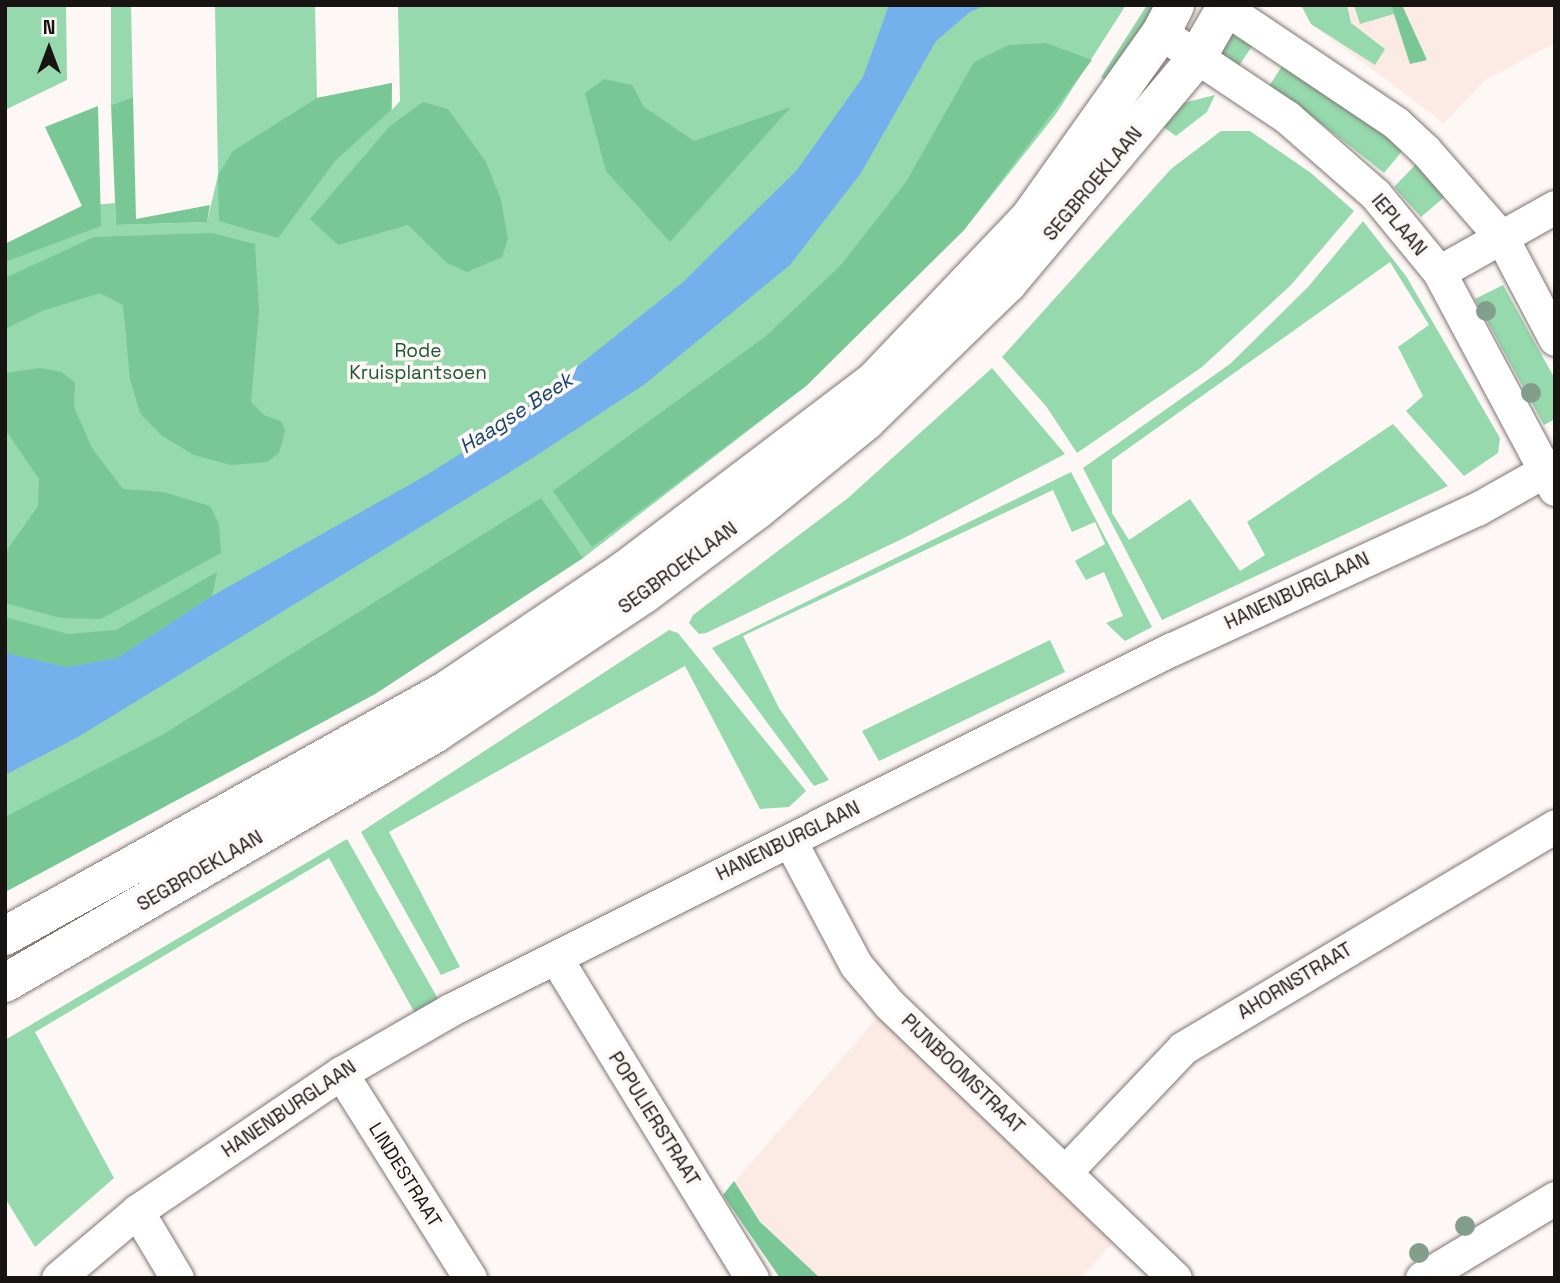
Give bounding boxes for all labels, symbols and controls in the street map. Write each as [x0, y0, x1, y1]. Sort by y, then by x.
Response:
north arrow [14, 14, 84, 84]
text: N [43, 15, 55, 40]
street label: SEGBROEKLAAN [1039, 123, 1147, 245]
street label: IEPLAAN [1367, 189, 1431, 261]
park label: Rode Kruisplantsoen [349, 340, 487, 384]
water label: Haagse Beek [455, 367, 577, 459]
street label: SEGBROEKLAAN [614, 517, 742, 619]
street label: HANENBURGLAAN [1221, 547, 1373, 635]
street label: HANENBURGLAAN [712, 796, 864, 886]
street label: SEGBROEKLAAN [133, 826, 267, 916]
street label: AHORNSTRAAT [1234, 938, 1356, 1024]
street label: PIJNBOOMSTRAAT [897, 1009, 1029, 1139]
street label: POPULIERSTRAAT [604, 1048, 704, 1190]
street label: HANENBURGLAAN [218, 1056, 360, 1162]
street label: LINDESTRAAT [364, 1119, 446, 1231]

